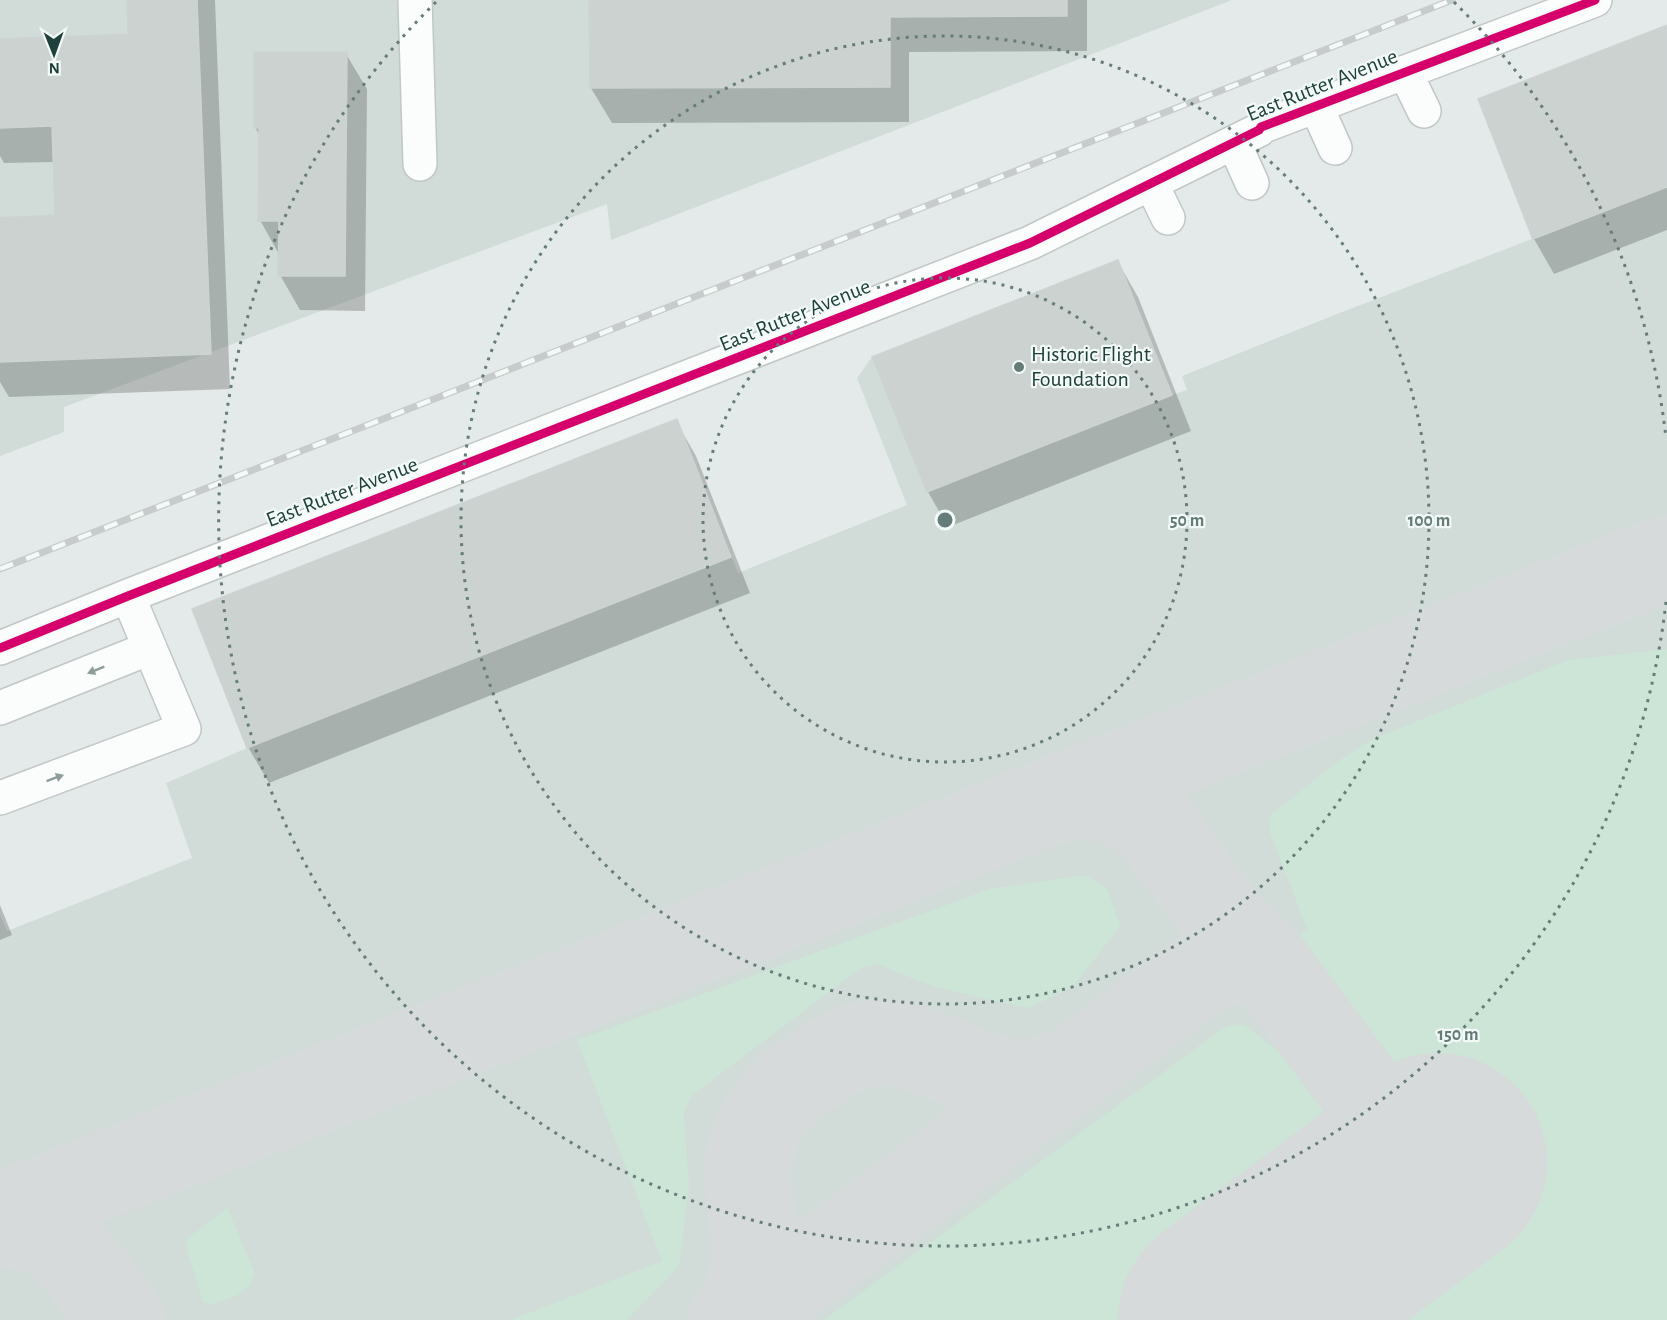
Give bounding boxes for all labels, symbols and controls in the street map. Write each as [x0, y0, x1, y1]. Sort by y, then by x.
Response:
north arrow [24, 24, 84, 84]
street label: East Rutter Avenue [1243, 45, 1401, 125]
text: N [49, 60, 60, 76]
street label: East Rutter Avenue [716, 275, 874, 355]
place label: Historic Flight Foundation [1031, 343, 1151, 390]
marker: Historic Flight Foundation [1012, 360, 1026, 374]
street label: East Rutter Avenue [263, 453, 421, 531]
centre of rings [935, 510, 955, 530]
text: 50 m [1170, 512, 1204, 530]
text: 100 m [1408, 512, 1450, 530]
one-way arrow [86, 665, 104, 675]
one-way arrow [46, 772, 64, 782]
text: 150 m [1438, 1026, 1478, 1044]

